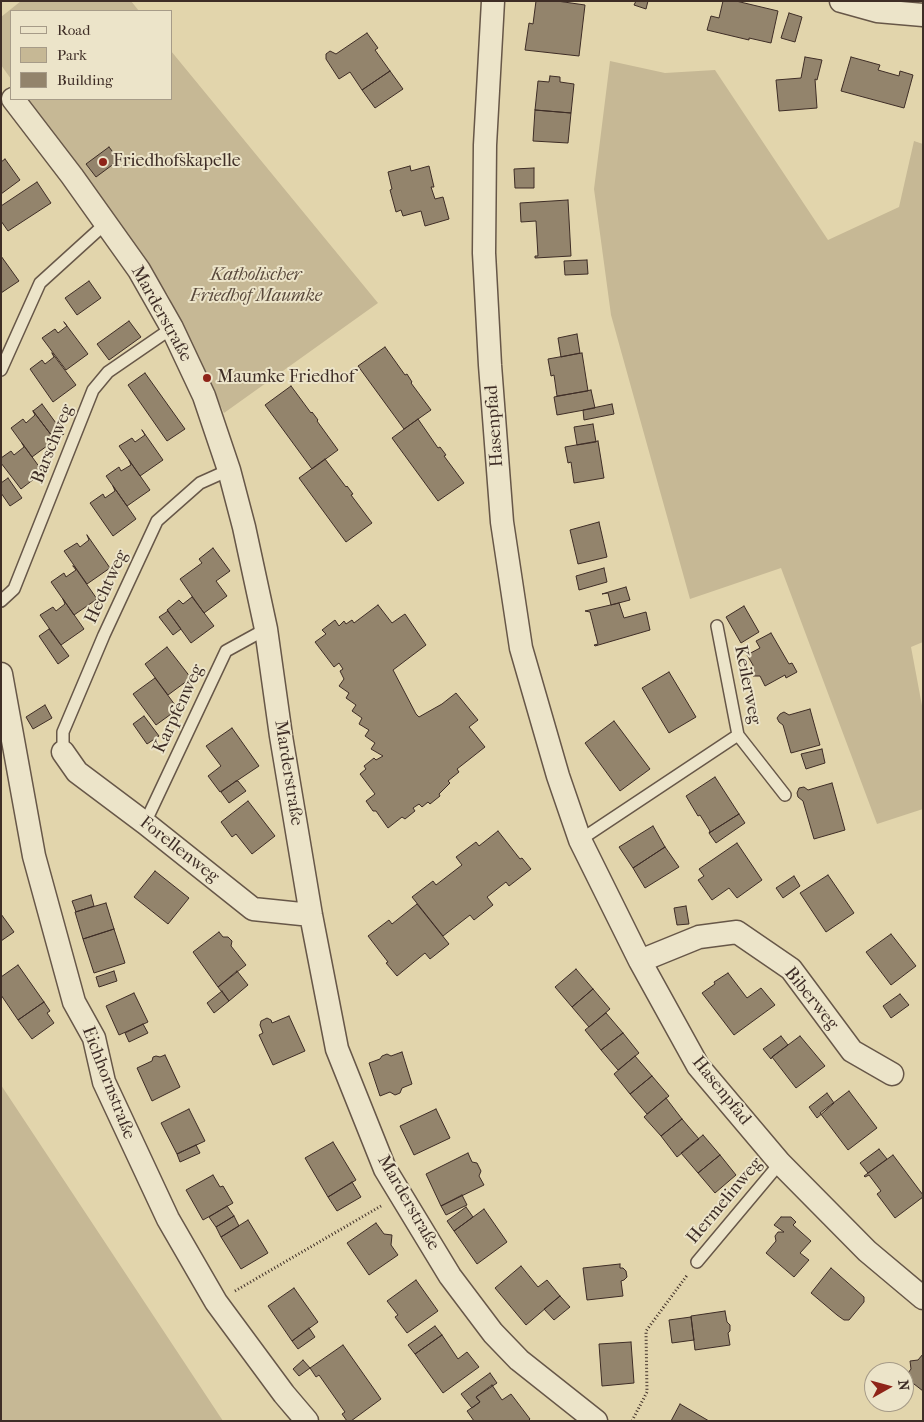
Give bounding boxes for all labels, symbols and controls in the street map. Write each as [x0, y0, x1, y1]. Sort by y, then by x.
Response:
legend [10, 10, 172, 100]
text: Road [57, 21, 90, 39]
text: Park [57, 46, 87, 64]
text: Building [57, 71, 113, 89]
place label: Friedhofskapelle [113, 151, 241, 173]
marker: Friedhofskapelle [97, 156, 109, 168]
street label: Marderstraße [126, 262, 196, 366]
park label: Katholischer Friedhof Maumke [190, 265, 322, 308]
place label: Maumke Friedhof [217, 367, 355, 389]
marker: Maumke Friedhof [201, 372, 213, 384]
street label: Hasenpfad [481, 384, 509, 468]
street label: Barschweg [27, 401, 79, 487]
street label: Hechtweg [81, 547, 133, 627]
street label: Keilerweg [729, 644, 765, 726]
street label: Karpfenweg [149, 661, 209, 757]
street label: Marderstraße [269, 719, 307, 827]
street label: Forellenweg [135, 812, 223, 888]
street label: Biberweg [779, 963, 843, 1035]
street label: Eichhornstraße [77, 1024, 139, 1142]
street label: Hasenpfad [687, 1052, 755, 1130]
street label: Marderstraße [372, 1152, 444, 1254]
street label: Hermelinweg [683, 1153, 767, 1249]
north arrow [864, 1362, 914, 1412]
text: N [894, 1379, 912, 1392]

